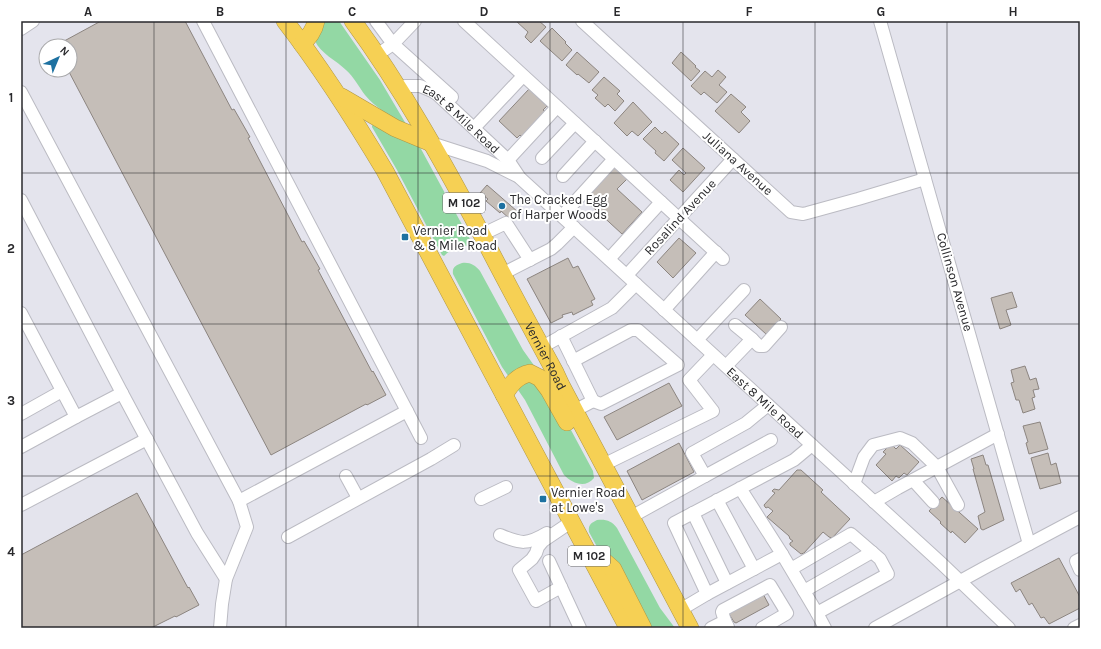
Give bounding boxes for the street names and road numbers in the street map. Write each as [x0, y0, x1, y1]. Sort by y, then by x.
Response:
street label: East 8 Mile Road [420, 80, 503, 156]
street label: Juliana Avenue [700, 128, 776, 198]
street label: Rosalind Avenue [641, 176, 719, 258]
road number: M 102 [443, 193, 485, 213]
street label: Collinson Avenue [934, 231, 976, 333]
street label: Vernier Road [522, 320, 570, 393]
street label: East 8 Mile Road [724, 364, 807, 441]
road number: M 102 [568, 546, 610, 566]

